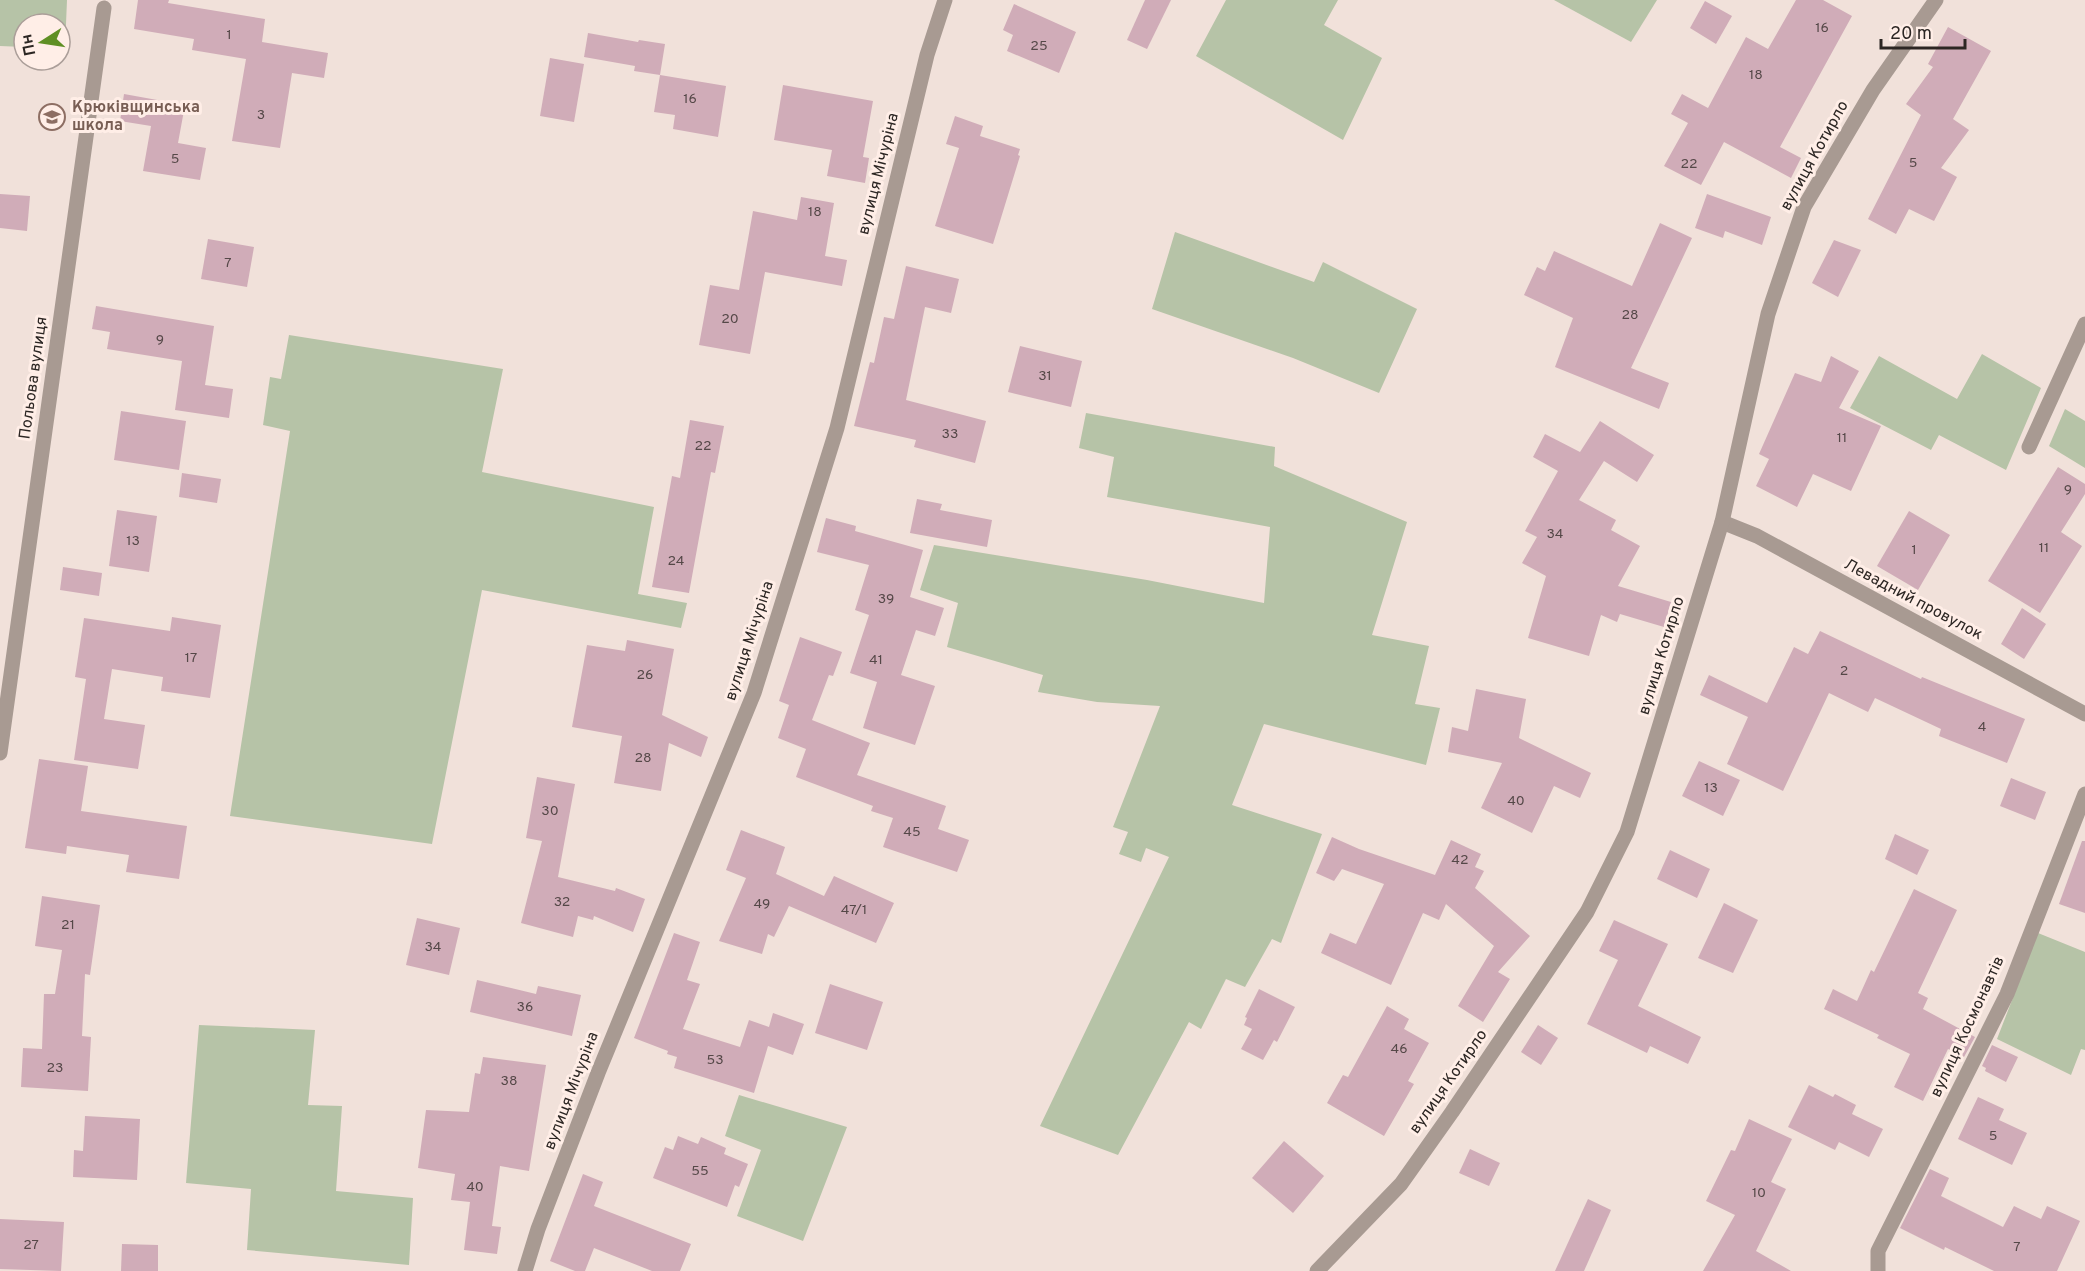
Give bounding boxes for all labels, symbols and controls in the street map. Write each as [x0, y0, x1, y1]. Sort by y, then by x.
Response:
north arrow [12, 12, 72, 72]
scale bar [1881, 12, 1965, 50]
house number: 16 [1815, 20, 1829, 37]
text: 20 m [1890, 23, 1932, 46]
house number: 1 [226, 27, 232, 44]
text: Пн [17, 32, 41, 57]
house number: 25 [1030, 38, 1048, 55]
house number: 18 [1749, 67, 1763, 84]
house number: 16 [683, 91, 697, 108]
street label: вулиця Котирло [1777, 97, 1854, 215]
place label: Крюківщинська школа [72, 98, 200, 136]
school or university icon: Крюківщинська школа [37, 102, 67, 132]
house number: 3 [257, 107, 265, 124]
street label: вулиця Мічуріна [854, 111, 904, 237]
house number: 5 [171, 151, 179, 168]
house number: 5 [1909, 155, 1917, 172]
house number: 22 [1680, 156, 1698, 173]
house number: 18 [808, 204, 822, 221]
house number: 7 [224, 255, 232, 272]
house number: 28 [1621, 307, 1639, 324]
house number: 20 [721, 311, 739, 328]
street label: Польова вулиця [15, 315, 53, 441]
house number: 9 [156, 332, 164, 349]
house number: 31 [1038, 368, 1052, 385]
house number: 33 [942, 426, 958, 443]
house number: 11 [1837, 430, 1847, 447]
house number: 22 [694, 438, 712, 455]
house number: 9 [2064, 482, 2072, 499]
house number: 34 [1546, 526, 1564, 543]
house number: 13 [126, 533, 140, 550]
house number: 11 [2039, 540, 2049, 557]
house number: 1 [1911, 542, 1917, 559]
house number: 24 [667, 553, 685, 570]
street label: Левадний провулок [1840, 555, 1986, 645]
street label: вулиця Мічуріна [721, 579, 779, 703]
house number: 39 [878, 591, 894, 608]
street label: вулиця Котирло [1634, 594, 1690, 718]
house number: 17 [185, 650, 197, 667]
house number: 41 [869, 652, 883, 669]
house number: 2 [1840, 663, 1848, 680]
house number: 26 [637, 667, 653, 684]
house number: 4 [1978, 719, 1986, 736]
house number: 28 [634, 750, 652, 767]
house number: 13 [1704, 780, 1718, 797]
house number: 40 [1507, 793, 1525, 810]
house number: 30 [541, 803, 559, 820]
house number: 45 [903, 824, 921, 841]
house number: 42 [1451, 852, 1469, 869]
house number: 32 [554, 894, 570, 911]
house number: 49 [754, 896, 770, 913]
house number: 47/1 [841, 902, 867, 919]
house number: 21 [61, 917, 75, 934]
house number: 34 [424, 939, 442, 956]
street label: вулиця Космонавтів [1927, 953, 2009, 1101]
house number: 36 [517, 999, 533, 1016]
street label: вулиця Котирло [1406, 1026, 1492, 1138]
street label: вулиця Мічуріна [540, 1029, 604, 1153]
house number: 46 [1390, 1041, 1408, 1058]
house number: 53 [706, 1052, 724, 1069]
house number: 23 [47, 1060, 64, 1077]
house number: 38 [501, 1073, 517, 1090]
house number: 5 [1989, 1128, 1997, 1145]
house number: 55 [691, 1163, 709, 1180]
house number: 40 [466, 1179, 484, 1196]
house number: 10 [1752, 1185, 1766, 1202]
house number: 27 [23, 1237, 39, 1254]
house number: 7 [2013, 1239, 2021, 1256]

